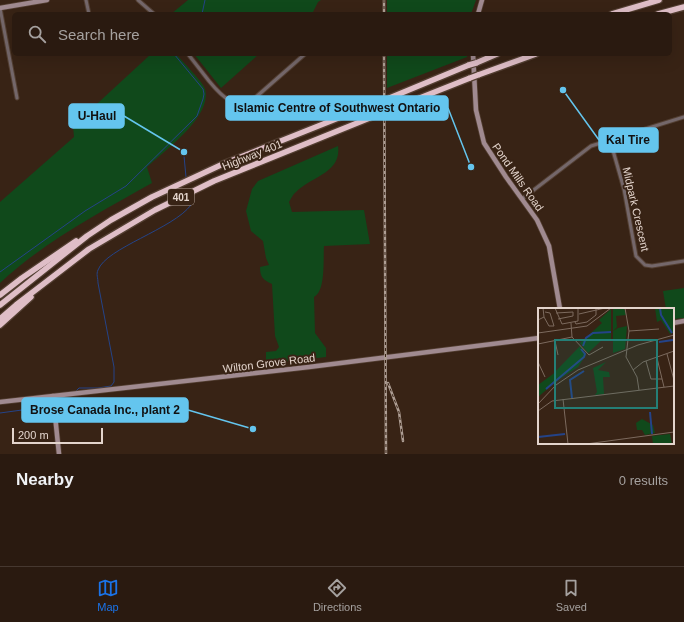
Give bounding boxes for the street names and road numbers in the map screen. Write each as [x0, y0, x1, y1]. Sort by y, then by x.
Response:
street label: Highway 401 [220, 138, 284, 172]
street label: Pond Mills Road [490, 141, 546, 213]
street label: Midpark Crescent [620, 166, 652, 252]
road number: 401 [168, 189, 194, 205]
street label: Wilton Grove Road [222, 351, 316, 375]

